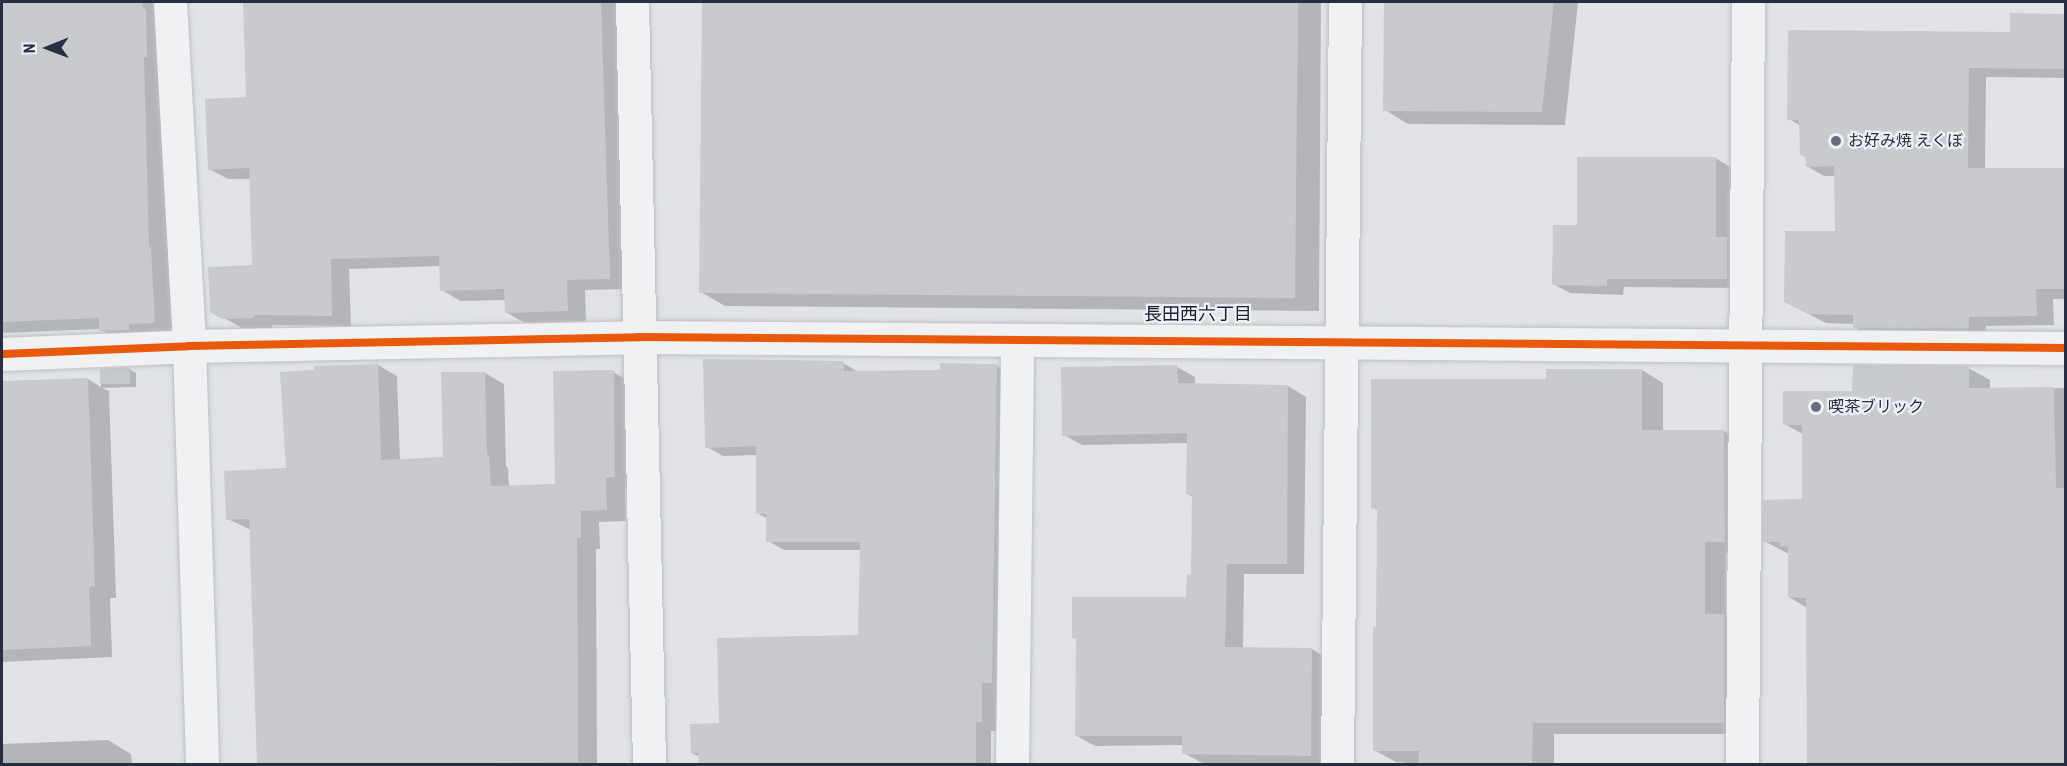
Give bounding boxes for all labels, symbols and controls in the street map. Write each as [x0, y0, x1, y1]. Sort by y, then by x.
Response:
north arrow [18, 18, 78, 78]
text: N [20, 43, 39, 53]
place label: お好み焼 えくぼ [1848, 131, 1964, 151]
marker: お好み焼 えくぼ [1829, 134, 1843, 148]
district label: 長田西六丁目 [1144, 303, 1252, 325]
place label: 喫茶ブリック [1828, 397, 1924, 417]
marker: 喫茶ブリック [1809, 400, 1823, 414]

